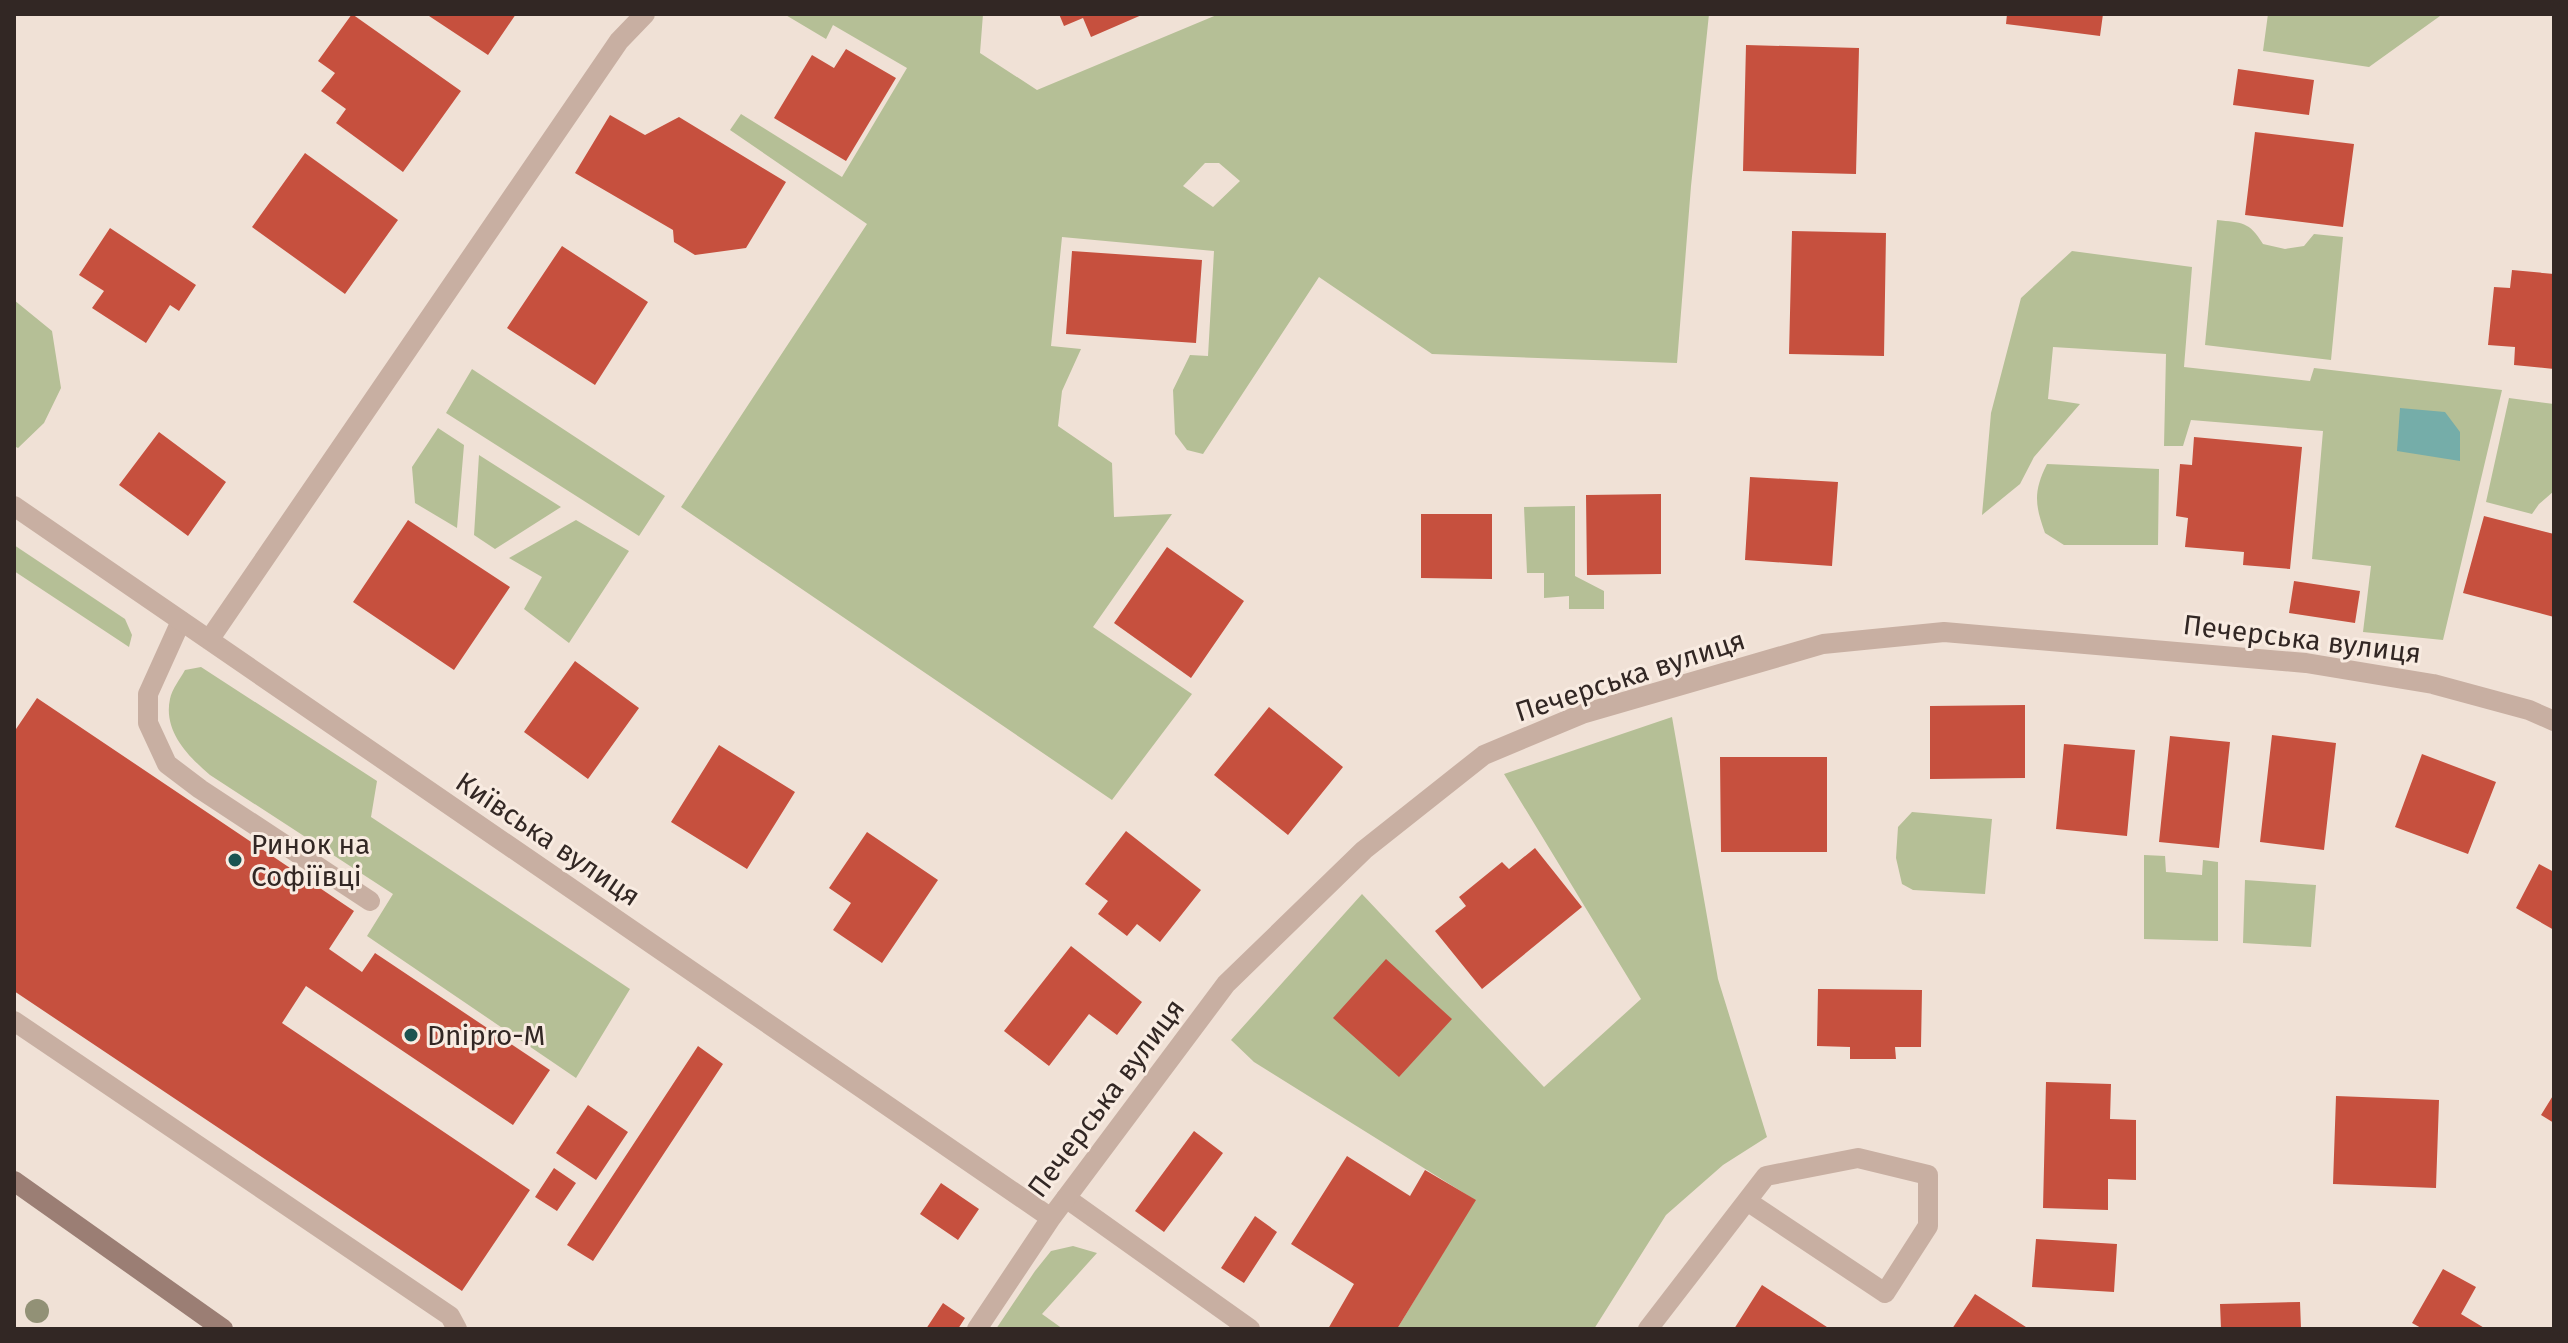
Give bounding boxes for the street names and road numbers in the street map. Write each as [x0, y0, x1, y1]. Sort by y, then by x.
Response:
street label: Печерська вулиця [2181, 608, 2423, 670]
street label: Печерська вулиця [1511, 623, 1749, 729]
street label: Київська вулиця [450, 765, 646, 913]
street label: Печерська вулиця [1021, 992, 1191, 1204]

